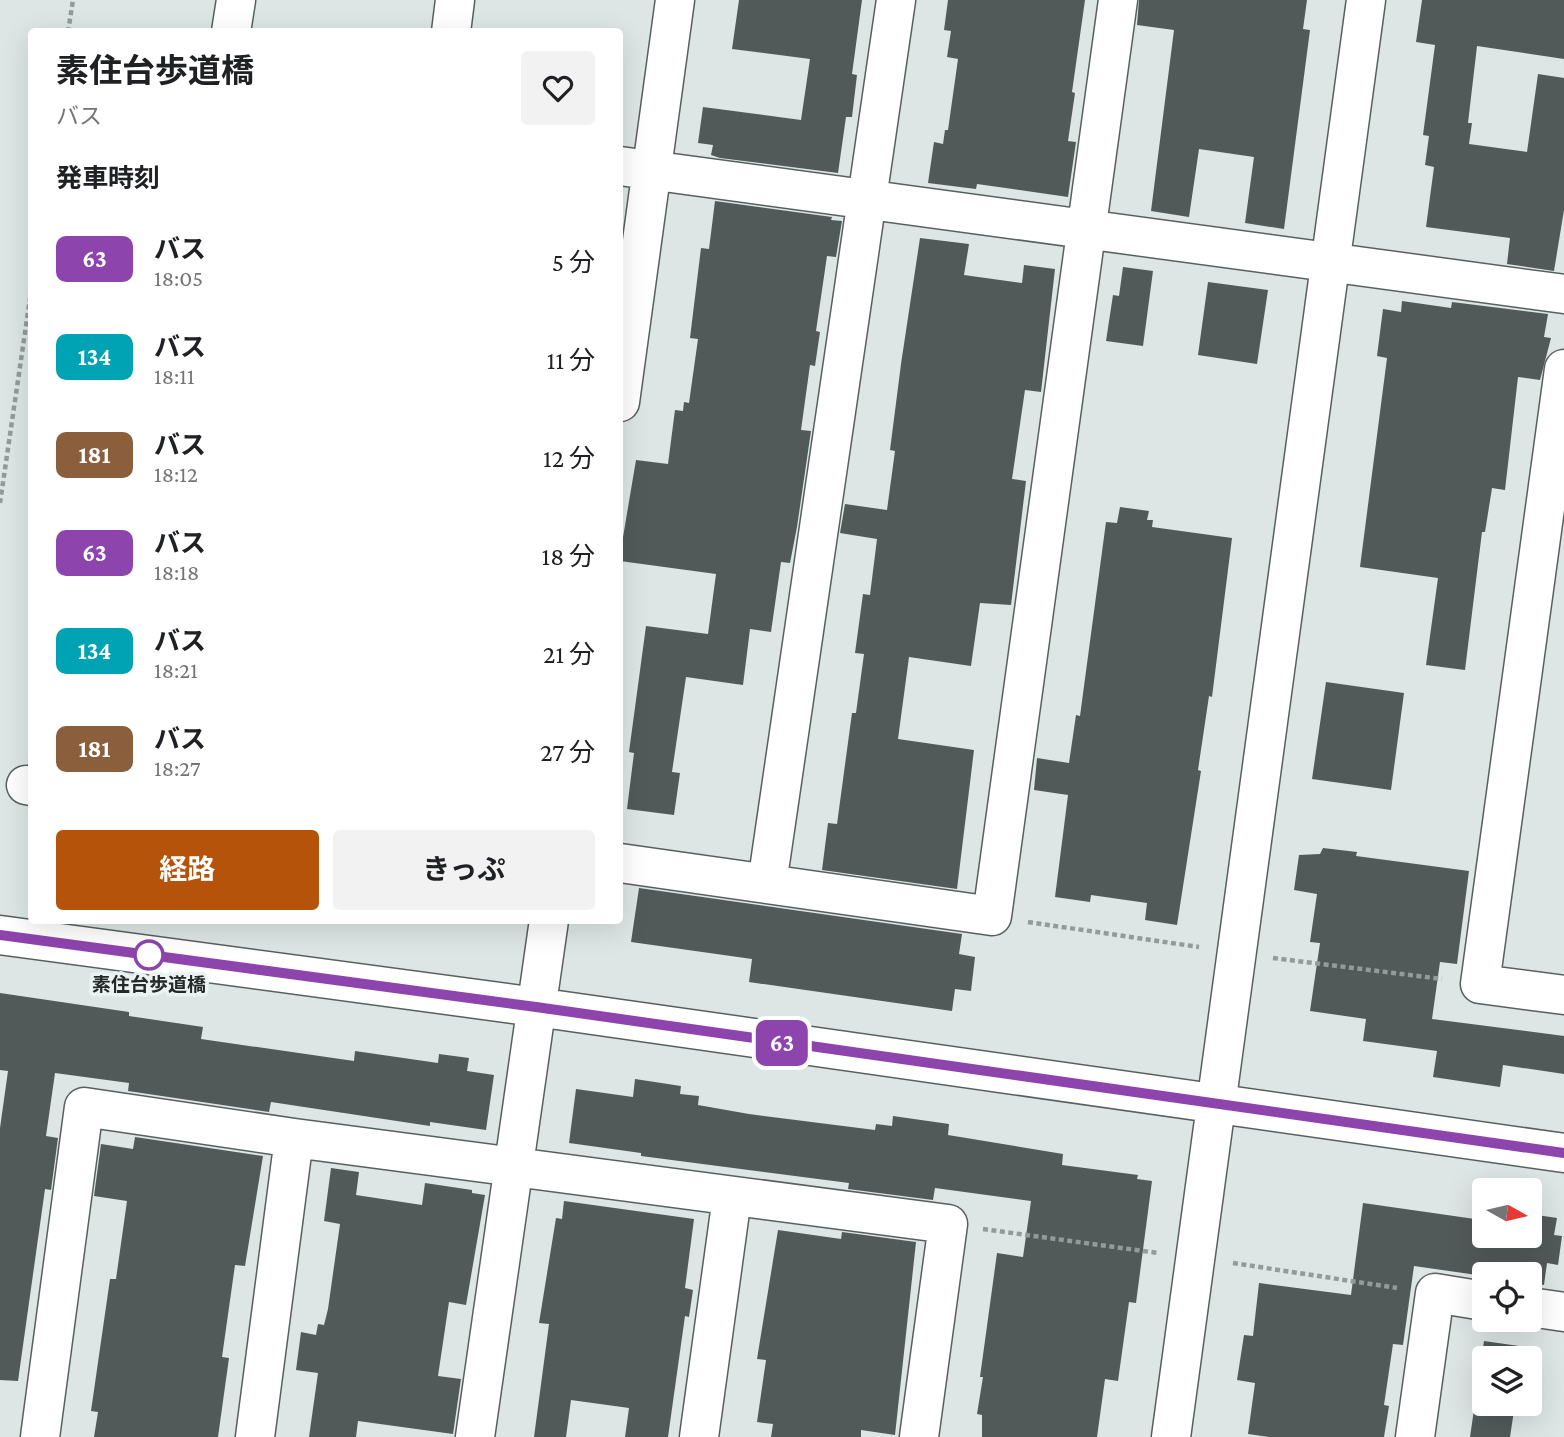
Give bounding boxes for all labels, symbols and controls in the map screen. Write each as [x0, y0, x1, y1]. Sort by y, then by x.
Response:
button: heart [521, 51, 595, 125]
text: 素住台歩道橋 [56, 52, 254, 89]
text: バス [56, 103, 102, 129]
text: 発車時刻 [56, 164, 160, 193]
text: バス [154, 235, 206, 264]
text: 63 [82, 245, 107, 272]
text: 5 分 [552, 248, 595, 277]
text: 18:05 [154, 265, 203, 291]
text: バス [154, 333, 206, 362]
text: 134 [78, 343, 111, 370]
text: 11 分 [547, 346, 595, 375]
text: 18:11 [154, 363, 195, 389]
text: バス [154, 431, 206, 460]
text: 181 [79, 441, 110, 468]
text: 12 分 [543, 444, 595, 473]
text: 18:12 [154, 461, 198, 487]
text: バス [154, 529, 206, 558]
text: 63 [82, 539, 107, 566]
text: 18 分 [542, 542, 595, 571]
text: 18:18 [154, 559, 199, 585]
text: バス [154, 627, 206, 656]
text: 134 [78, 637, 111, 664]
text: 21 分 [543, 640, 595, 669]
text: 18:21 [154, 657, 198, 683]
text: バス [154, 725, 206, 754]
text: 181 [79, 735, 110, 762]
text: 27 分 [540, 738, 595, 767]
text: 18:27 [154, 755, 201, 781]
button: 経路 [56, 830, 319, 910]
button: きっぷ [333, 830, 595, 910]
marker: 素住台歩道橋 [134, 940, 164, 970]
place label: 素住台歩道橋 [92, 974, 206, 995]
line badge: 63 [750, 1020, 814, 1066]
text: 63 [770, 1029, 794, 1056]
north arrow [1472, 1178, 1542, 1248]
map controls [1472, 1178, 1542, 1416]
button: locate [1472, 1262, 1542, 1332]
button: layers [1472, 1346, 1542, 1416]

